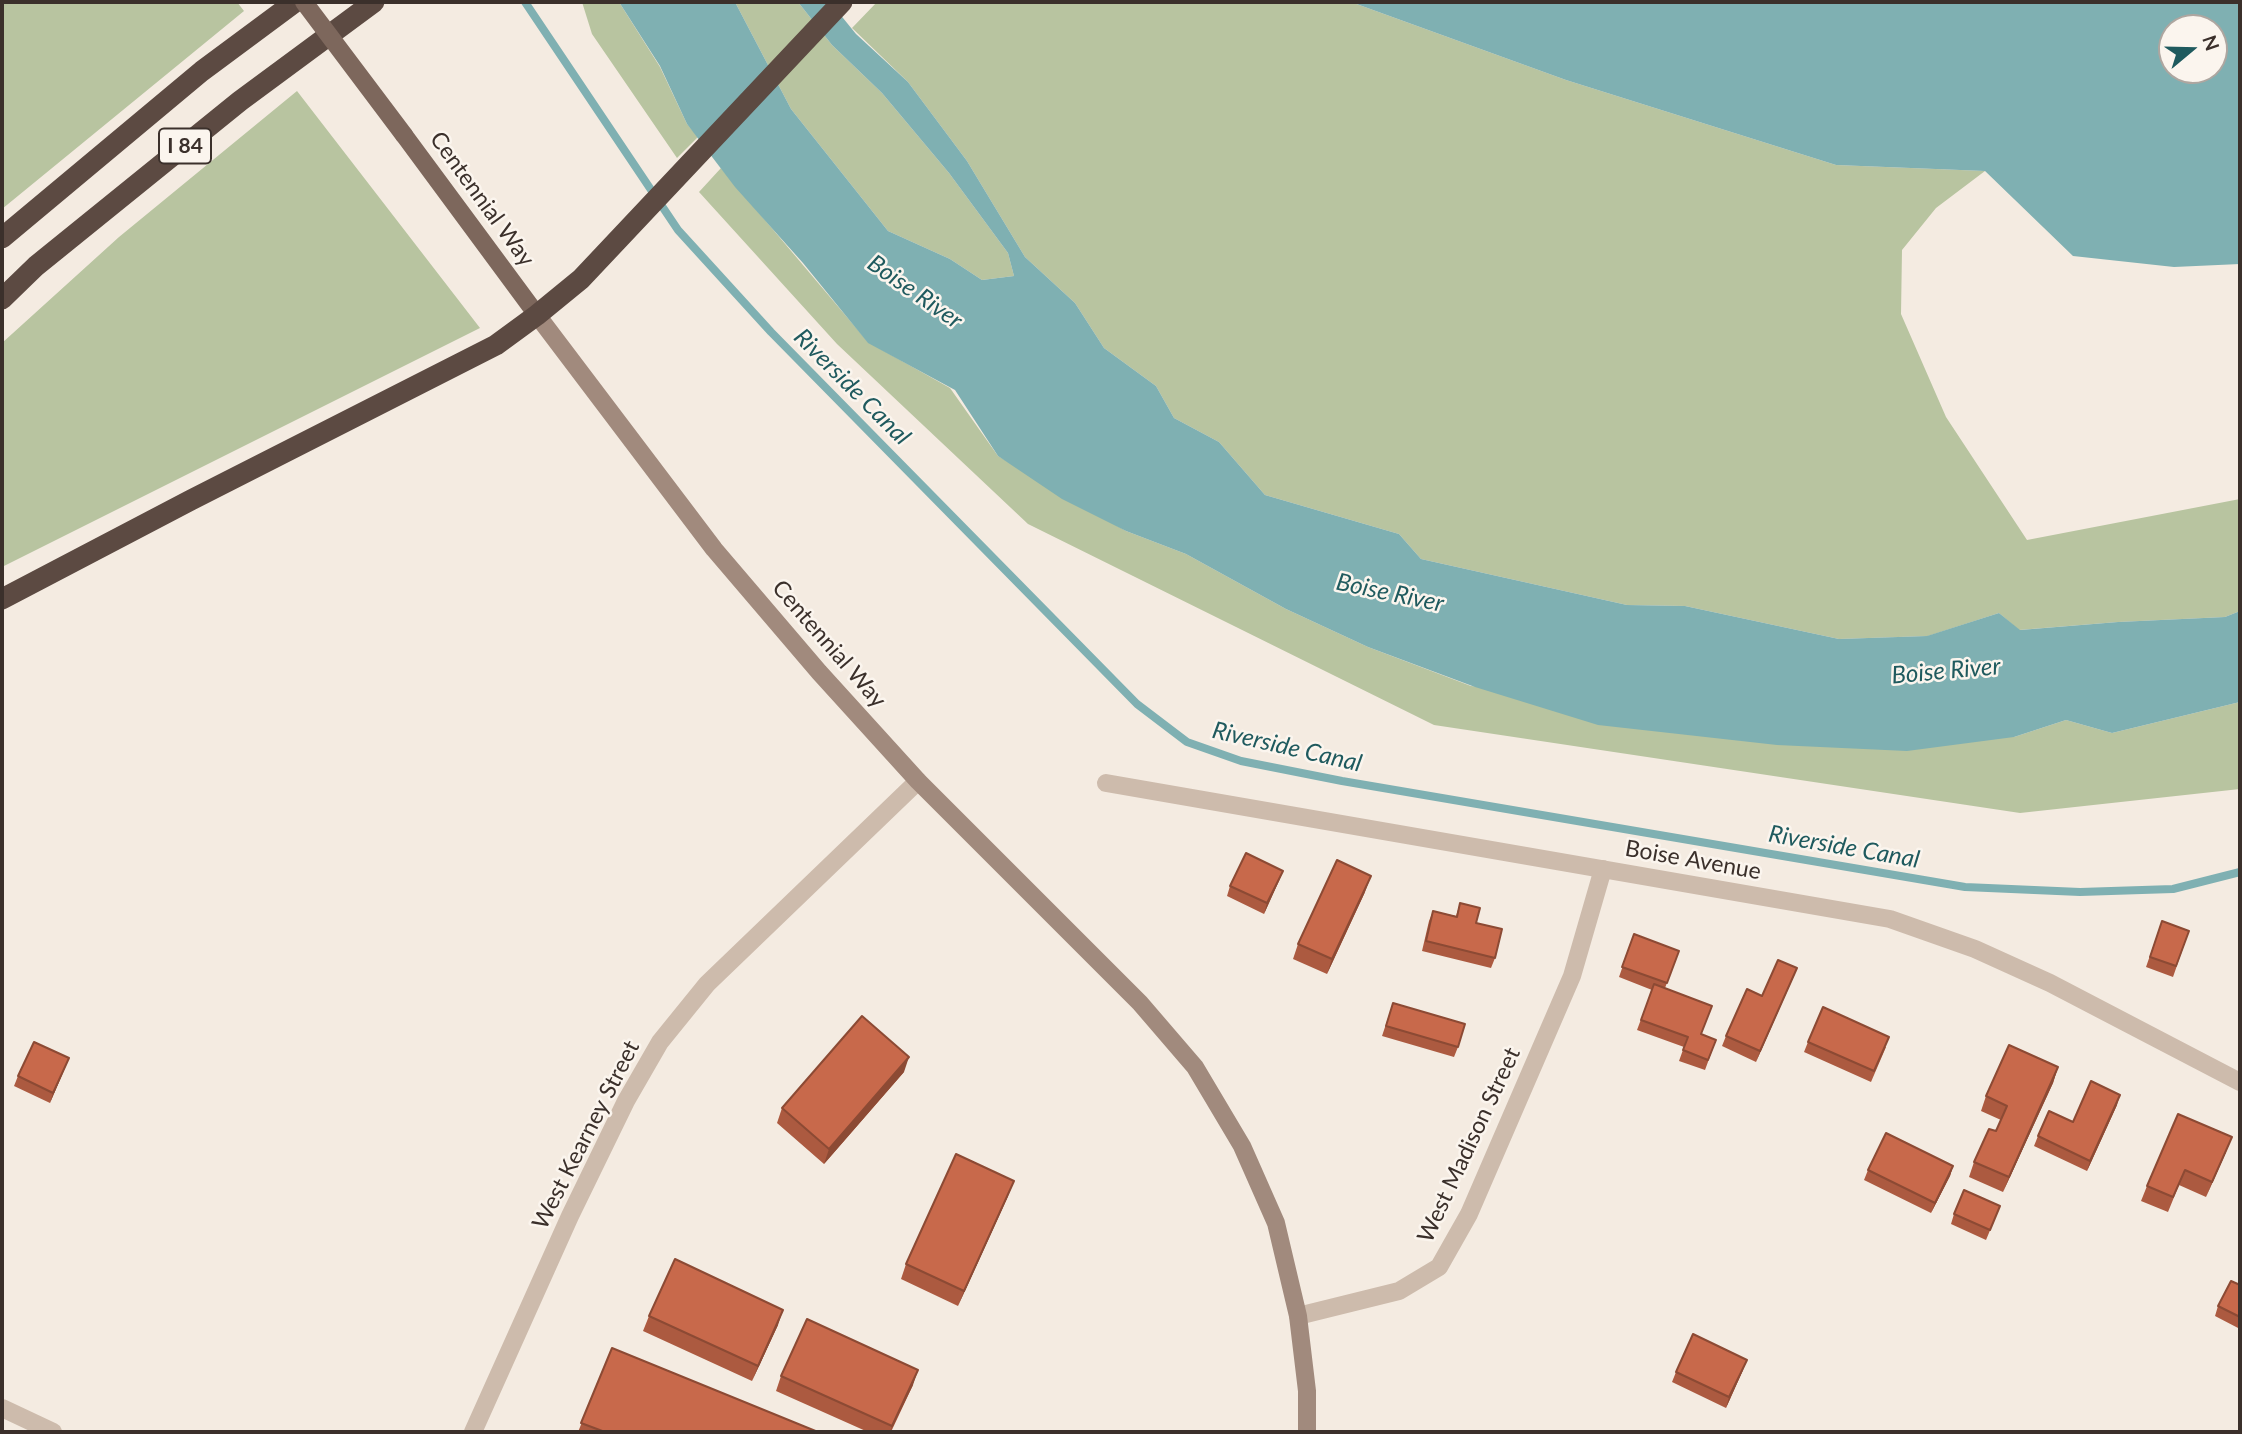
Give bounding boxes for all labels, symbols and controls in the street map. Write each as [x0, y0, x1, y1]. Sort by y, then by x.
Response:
north arrow [2158, 14, 2228, 84]
text: N [2198, 32, 2225, 53]
street label: Centennial Way [424, 126, 540, 272]
road number: I 84 [159, 128, 211, 164]
water label: Boise River [862, 249, 968, 335]
water label: Riverside Canal [788, 323, 916, 451]
water label: Boise River [1334, 568, 1446, 618]
street label: Centennial Way [766, 575, 892, 713]
water label: Boise River [1890, 652, 2002, 690]
water label: Riverside Canal [1209, 716, 1365, 778]
water label: Riverside Canal [1766, 820, 1922, 874]
street label: Boise Avenue [1623, 834, 1763, 886]
street label: West Kearney Street [526, 1036, 646, 1234]
street label: West Madison Street [1412, 1043, 1526, 1247]

